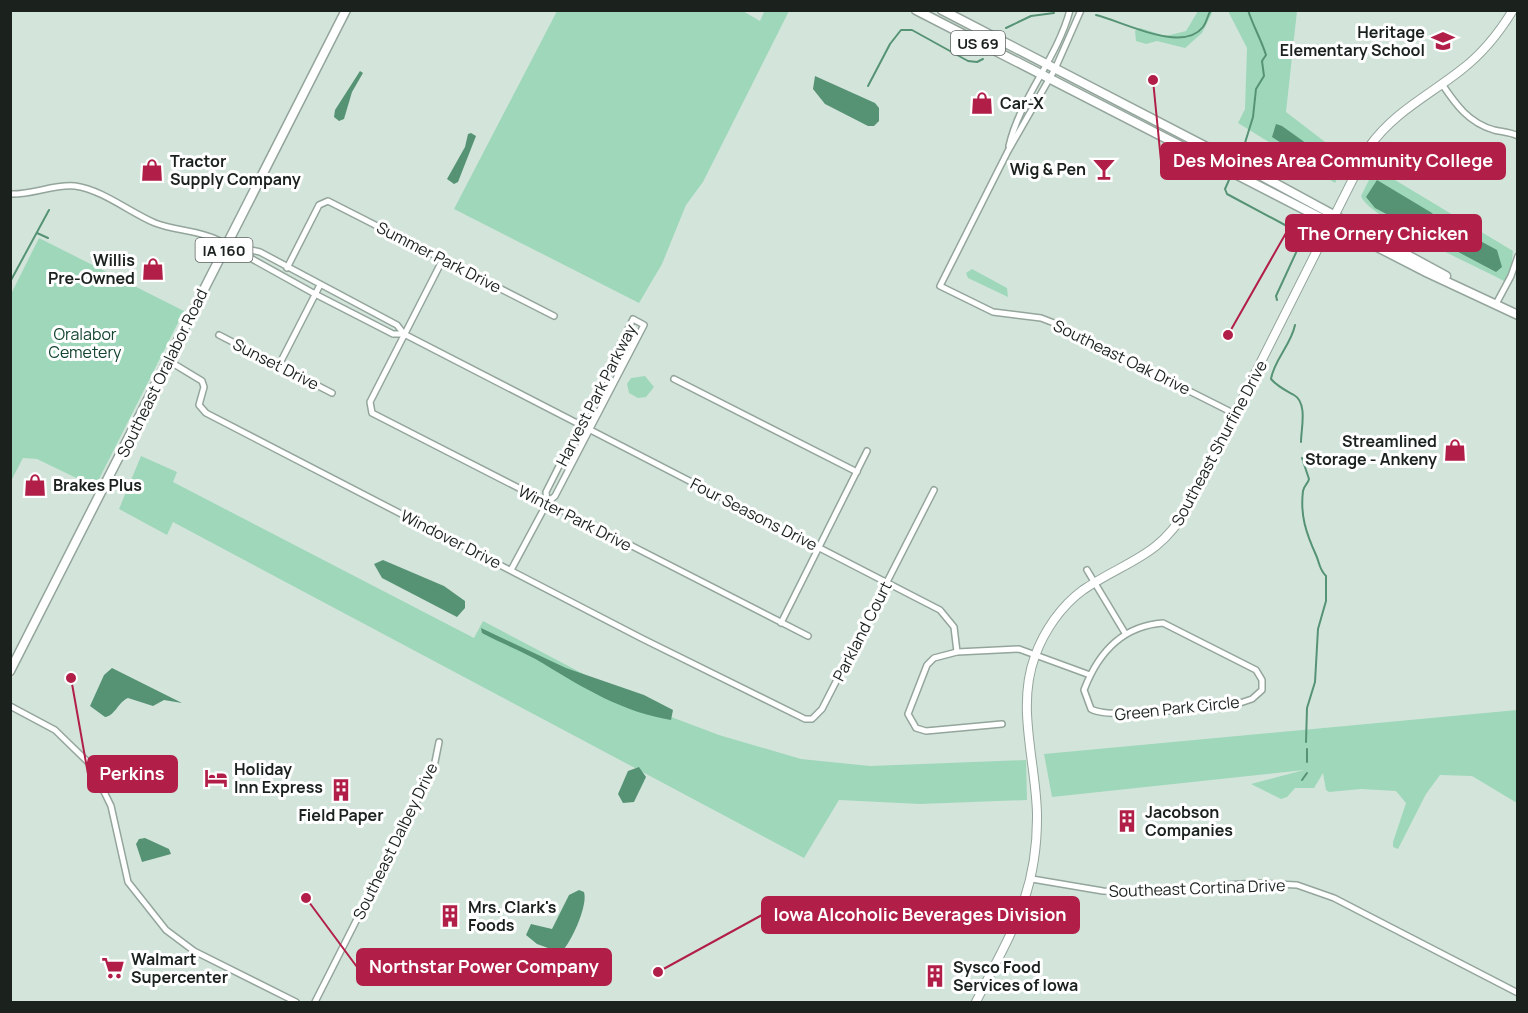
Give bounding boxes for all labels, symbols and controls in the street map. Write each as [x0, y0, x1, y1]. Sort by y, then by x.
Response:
place label: Heritage Elementary School [1280, 21, 1425, 61]
school or university icon: Heritage Elementary School [1430, 28, 1456, 54]
road number: US 69 [951, 31, 1005, 55]
shop icon: Car-X [969, 90, 995, 116]
place label: Car-X [1000, 92, 1044, 114]
callout: Des Moines Area Community College [1161, 143, 1505, 179]
text: Des Moines Area Community College [1173, 148, 1493, 172]
place label: Tractor Supply Company [170, 150, 301, 190]
bar icon: Wig & Pen [1091, 156, 1117, 182]
shop icon: Tractor Supply Company [139, 157, 165, 183]
place label: Wig & Pen [1010, 158, 1086, 180]
callout: The Ornery Chicken [1286, 215, 1481, 251]
street label: Summer Park Drive [373, 216, 505, 298]
text: The Ornery Chicken [1297, 221, 1469, 245]
road number: IA 160 [196, 238, 252, 262]
place label: Willis Pre-Owned [48, 249, 135, 289]
shop icon: Willis Pre-Owned [140, 256, 166, 282]
street label: Southeast Oralabor Road [112, 285, 212, 461]
street label: Southeast Oak Drive [1050, 314, 1194, 400]
street label: Harvest Park Parkway [551, 320, 642, 470]
park label: Oralabor Cemetery [49, 323, 122, 363]
street label: Sunset Drive [229, 333, 323, 395]
street label: Southeast Shurfine Drive [1166, 356, 1272, 530]
place label: Streamlined Storage - Ankeny [1305, 430, 1437, 470]
shop icon: Streamlined Storage - Ankeny [1442, 437, 1468, 463]
shop icon: Brakes Plus [22, 472, 48, 498]
street label: Four Seasons Drive [687, 472, 821, 556]
place label: Brakes Plus [53, 474, 142, 496]
street label: Winter Park Drive [514, 480, 636, 556]
street label: Windover Drive [397, 504, 505, 574]
street label: Parkland Court [827, 577, 897, 685]
street label: Green Park Circle [1113, 690, 1241, 726]
callout: Perkins [88, 756, 177, 792]
place label: Holiday Inn Express [234, 758, 323, 798]
street label: Southeast Dalbey Drive [347, 759, 443, 923]
text: Perkins [99, 761, 165, 785]
hotel icon: Holiday Inn Express [203, 765, 229, 791]
building icon: Field Paper [328, 777, 354, 803]
place label: Jacobson Companies [1145, 801, 1233, 841]
place label: Field Paper [298, 804, 384, 826]
building icon: Jacobson Companies [1114, 808, 1140, 834]
street label: Southeast Cortina Drive [1108, 874, 1286, 902]
place label: Mrs. Clark's Foods [468, 896, 557, 936]
callout: Iowa Alcoholic Beverages Division [762, 897, 1079, 933]
text: Iowa Alcoholic Beverages Division [773, 902, 1067, 926]
building icon: Mrs. Clark's Foods [437, 903, 463, 929]
place label: Walmart Supercenter [131, 948, 228, 988]
callout: Northstar Power Company [357, 949, 611, 985]
text: Northstar Power Company [369, 954, 599, 978]
supermarket icon: Walmart Supercenter [100, 955, 126, 981]
place label: Sysco Food Services of Iowa [953, 956, 1078, 996]
building icon: Sysco Food Services of Iowa [922, 963, 948, 989]

